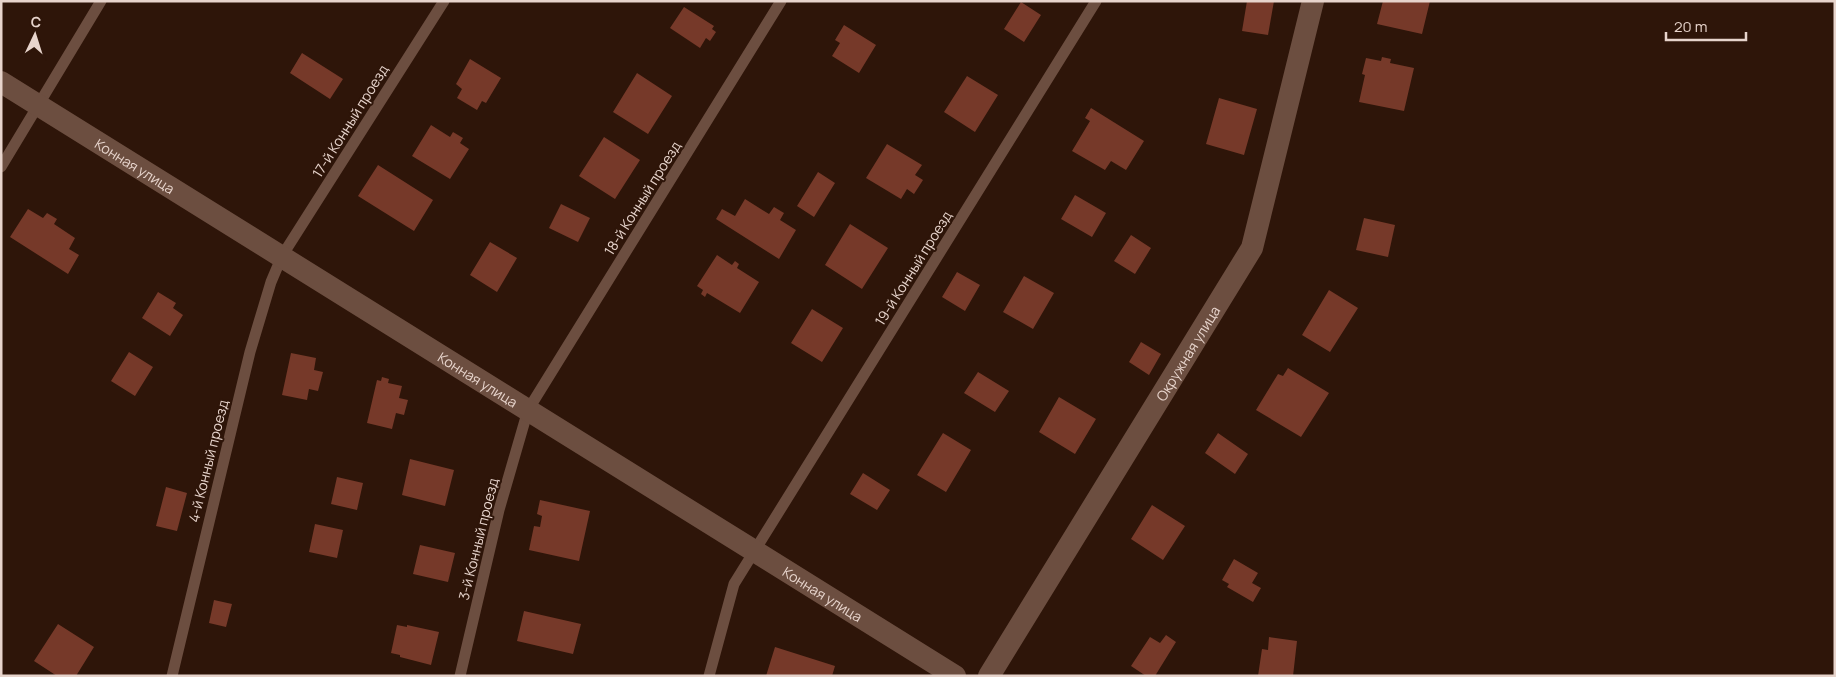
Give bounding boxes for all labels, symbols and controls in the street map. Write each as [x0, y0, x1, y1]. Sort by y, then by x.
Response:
north arrow [10, 10, 60, 60]
scale bar [1666, 10, 1746, 42]
text: С [30, 12, 42, 31]
text: 20 m [1674, 16, 1707, 37]
street label: 17-й Конный проезд [308, 61, 392, 181]
street label: Конная улица [92, 134, 179, 197]
street label: 18-й Конный проезд [599, 137, 685, 259]
street label: 19-й Конный проезд [870, 207, 956, 329]
street label: Окружная улица [1151, 302, 1224, 404]
street label: Конная улица [435, 347, 522, 411]
street label: 4-й Конный проезд [184, 398, 232, 524]
street label: 3-й Конный проезд [454, 476, 502, 602]
street label: Конная улица [779, 562, 866, 626]

